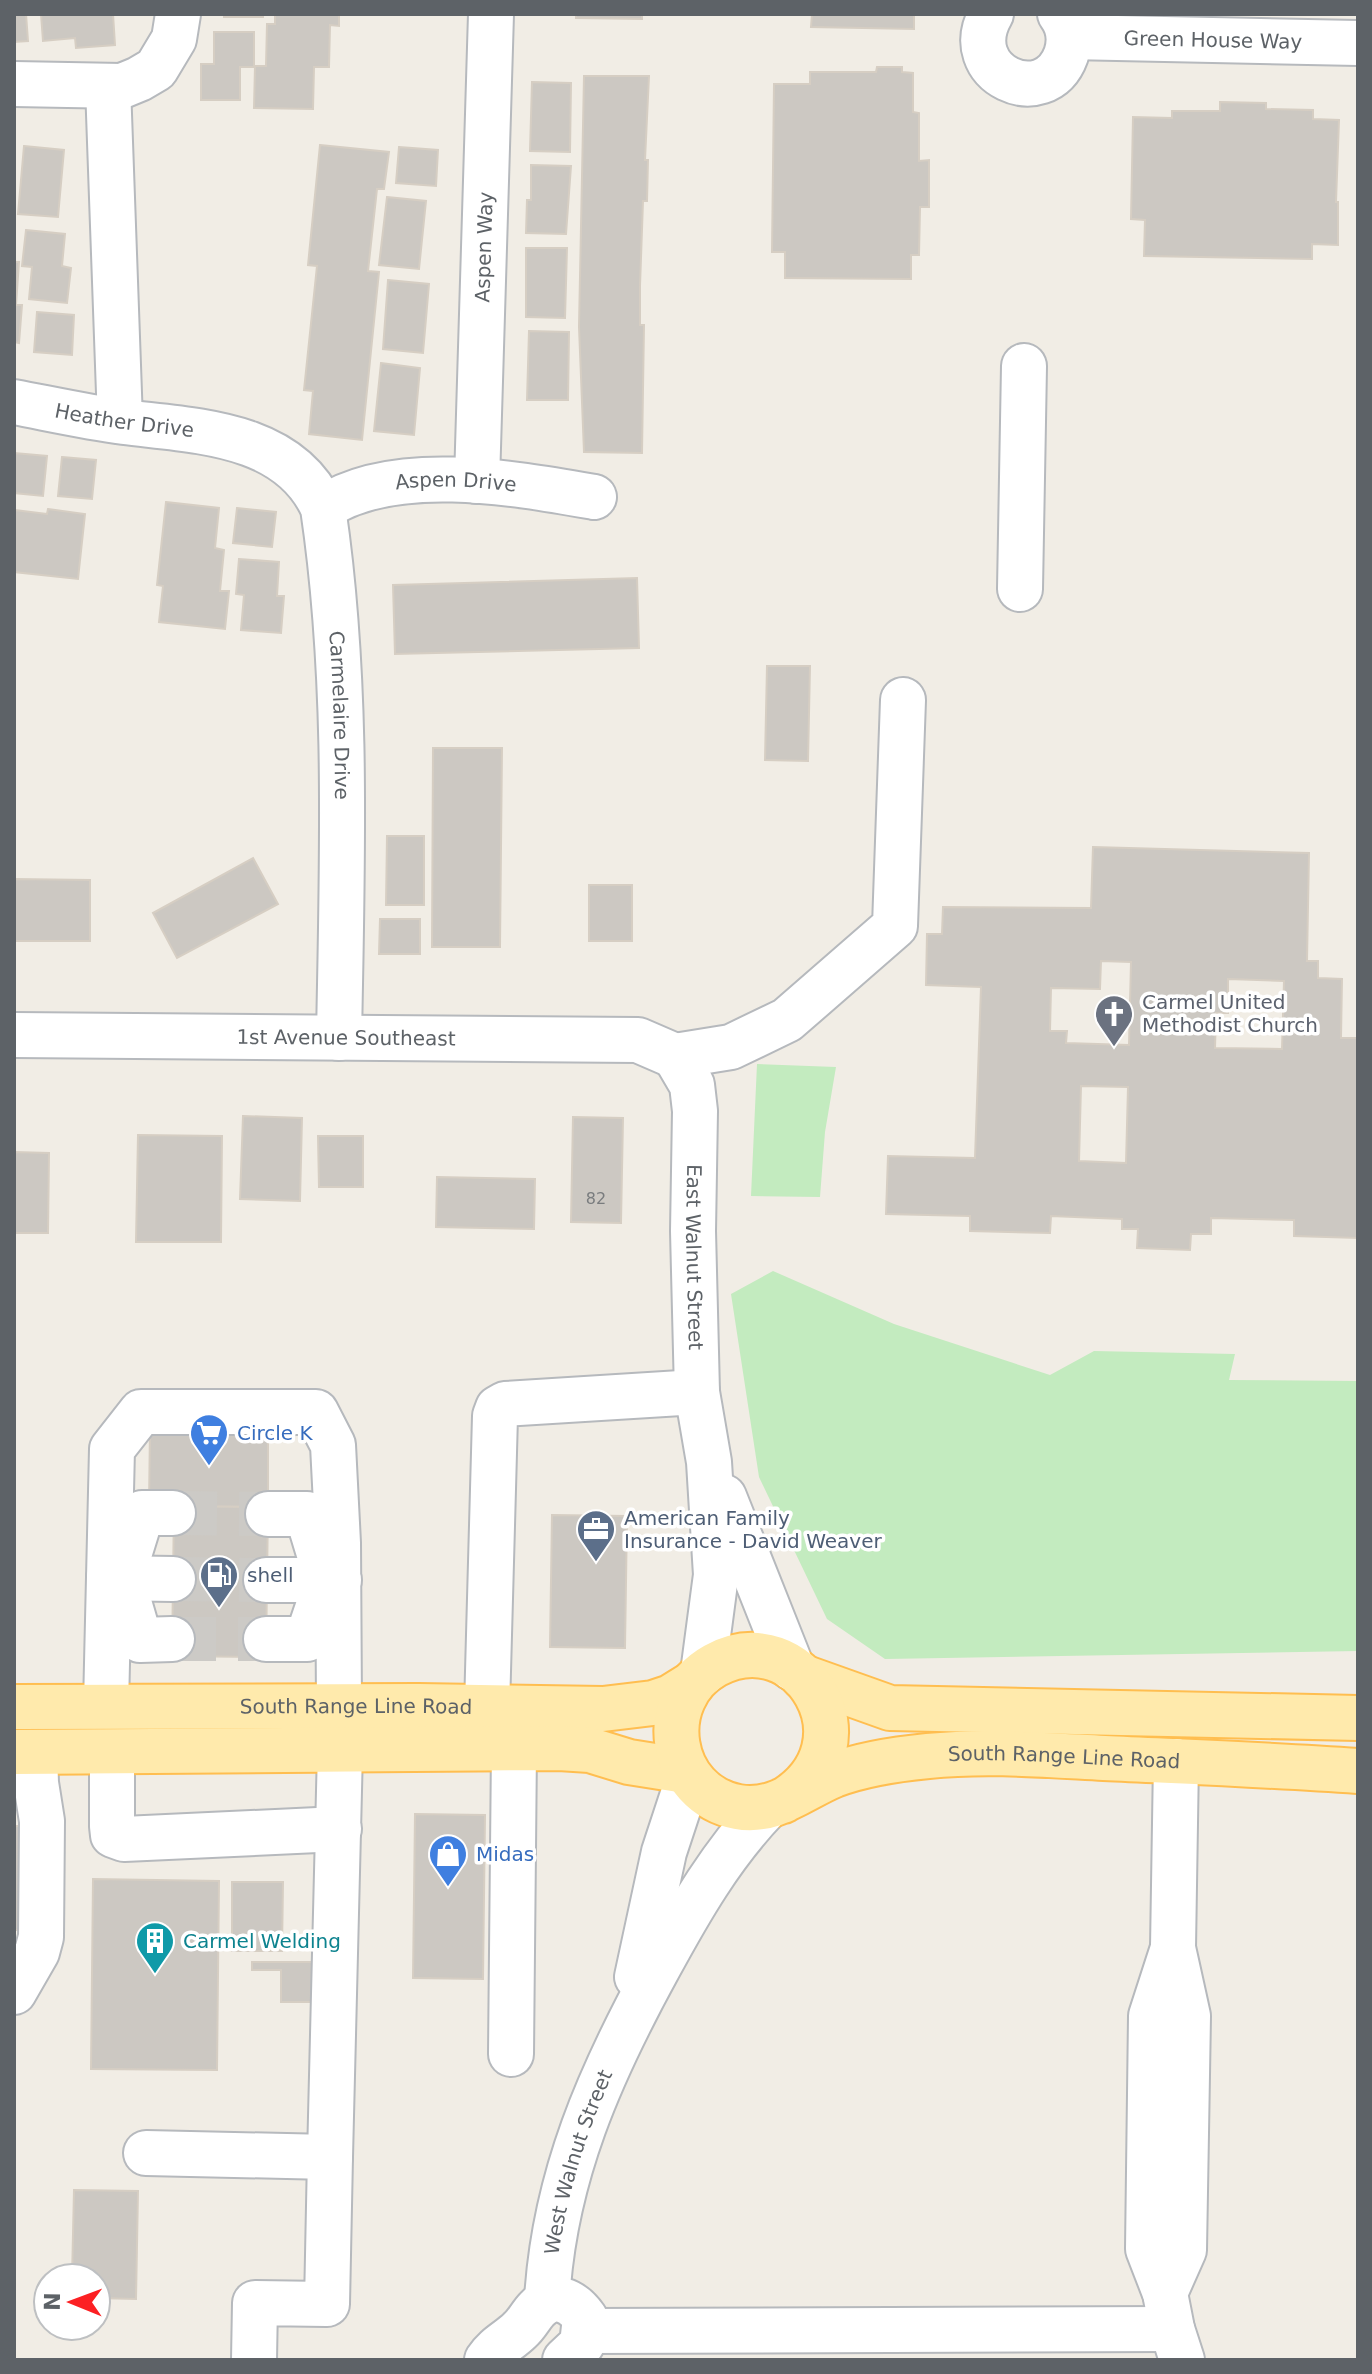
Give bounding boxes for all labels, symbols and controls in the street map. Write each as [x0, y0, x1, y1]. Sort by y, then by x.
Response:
street label: Green House Way [1123, 26, 1303, 54]
street label: Aspen Way [470, 191, 498, 303]
street label: Heather Drive [53, 398, 196, 442]
street label: Aspen Drive [394, 467, 518, 497]
street label: Carmelaire Drive [324, 630, 354, 800]
place label: Carmel United Methodist Church [1142, 990, 1318, 1037]
church icon: Carmel United Methodist Church [1093, 993, 1135, 1048]
street label: 1st Avenue Southeast [236, 1025, 456, 1051]
street label: East Walnut Street [681, 1164, 708, 1351]
house number: 82 [586, 1189, 606, 1208]
supermarket icon: Circle K [188, 1412, 230, 1467]
place label: Circle K [237, 1421, 314, 1445]
place label: American Family Insurance - David Weaver [624, 1506, 882, 1553]
office icon: American Family Insurance - David Weaver [575, 1508, 617, 1563]
fuel station icon: shell [198, 1554, 240, 1609]
place label: shell [247, 1563, 294, 1587]
street label: South Range Line Road [240, 1694, 472, 1719]
street label: South Range Line Road [947, 1741, 1181, 1773]
shop icon: Midas [427, 1833, 469, 1888]
place label: Midas [476, 1842, 534, 1866]
building icon: Carmel Welding [134, 1920, 176, 1975]
place label: Carmel Welding [183, 1929, 341, 1953]
street label: West Walnut Street [540, 2066, 617, 2256]
north arrow [32, 2262, 112, 2342]
text: N [40, 2292, 65, 2311]

